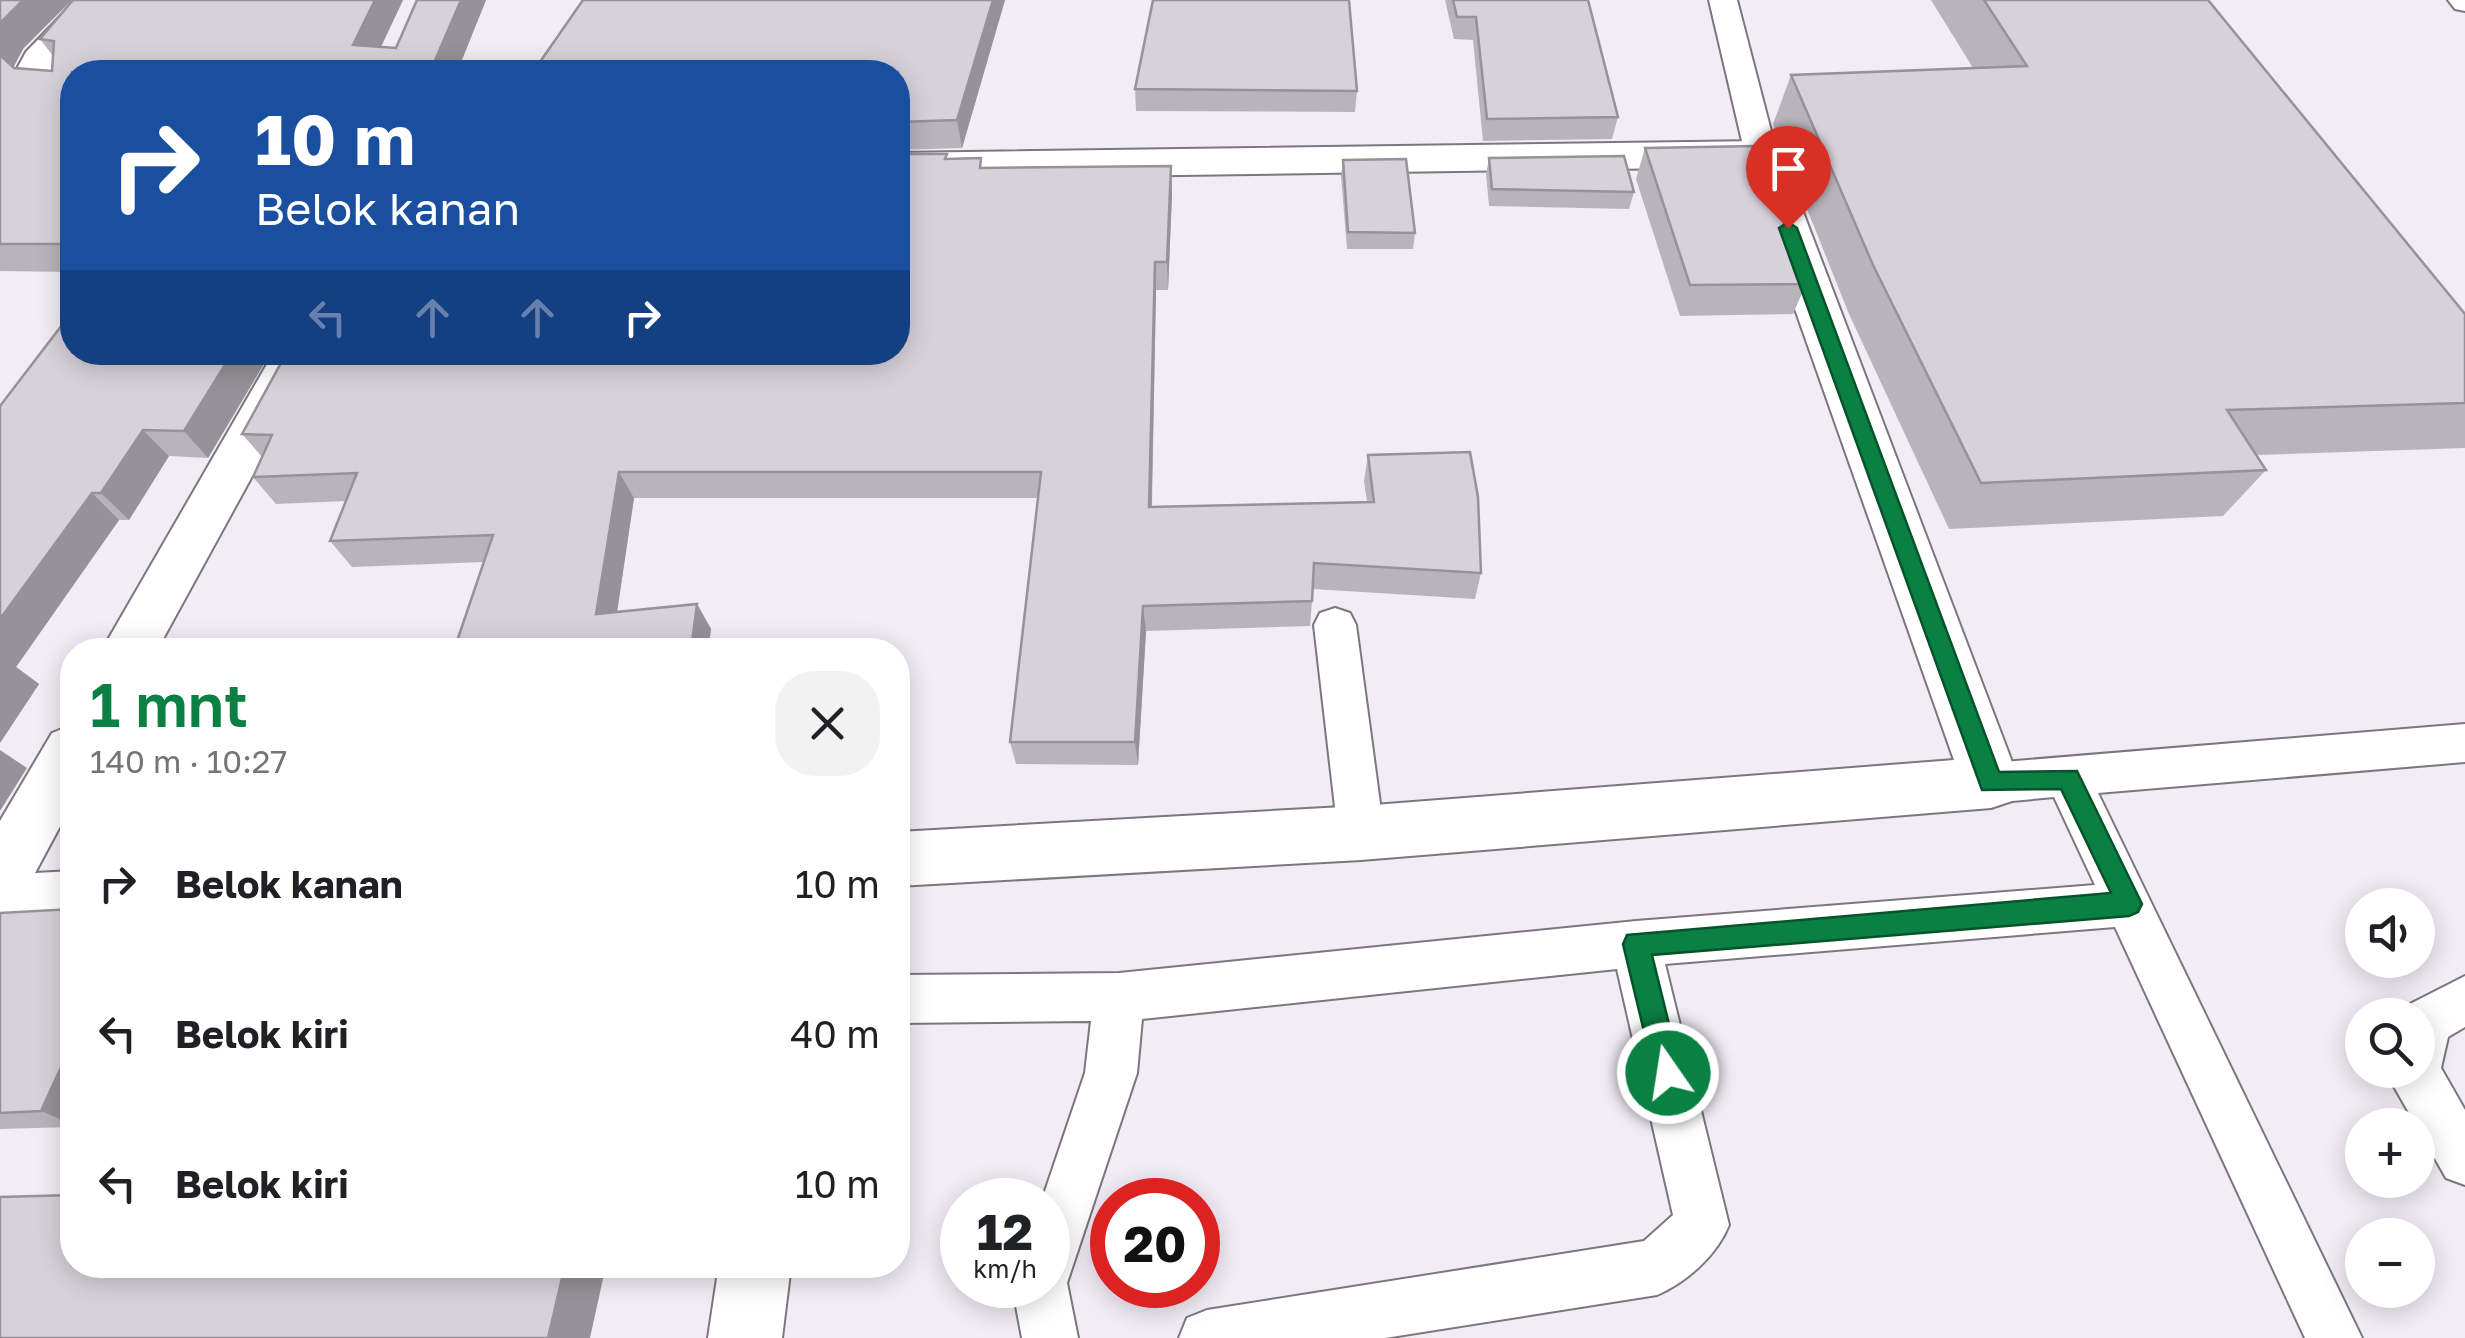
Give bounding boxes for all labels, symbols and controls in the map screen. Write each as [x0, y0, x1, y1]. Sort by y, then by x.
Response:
text: 10 m [255, 96, 415, 180]
icon: right [90, 100, 220, 230]
pin [1746, 126, 1831, 229]
icon: arrive [1761, 141, 1816, 196]
text: Belok kanan [255, 181, 520, 235]
icon: left [300, 290, 355, 345]
icon: ahead [405, 290, 460, 345]
icon: ahead [510, 290, 565, 345]
icon: right [615, 290, 670, 345]
text: 1 mnt [90, 668, 248, 740]
button: close [775, 671, 880, 776]
text: 140 m · 10:27 [90, 742, 287, 780]
icon: right [90, 856, 145, 911]
text: Belok kanan [175, 861, 403, 906]
text: 10 m [795, 861, 880, 906]
map controls [2345, 888, 2435, 1308]
button: sound [2345, 888, 2435, 978]
button: search [2345, 998, 2435, 1088]
icon: left [90, 1006, 145, 1061]
text: Belok kiri [175, 1011, 349, 1056]
text: 40 m [790, 1011, 880, 1056]
position arrow [1616, 1021, 1720, 1125]
button: + [2345, 1108, 2435, 1198]
icon: left [90, 1156, 145, 1211]
text: Belok kiri [175, 1161, 349, 1206]
text: 10 m [795, 1161, 880, 1206]
speed limit sign: 20 [1090, 1178, 1220, 1308]
text: 12 [977, 1201, 1033, 1261]
button: − [2345, 1218, 2435, 1308]
text: km/h [973, 1253, 1037, 1284]

